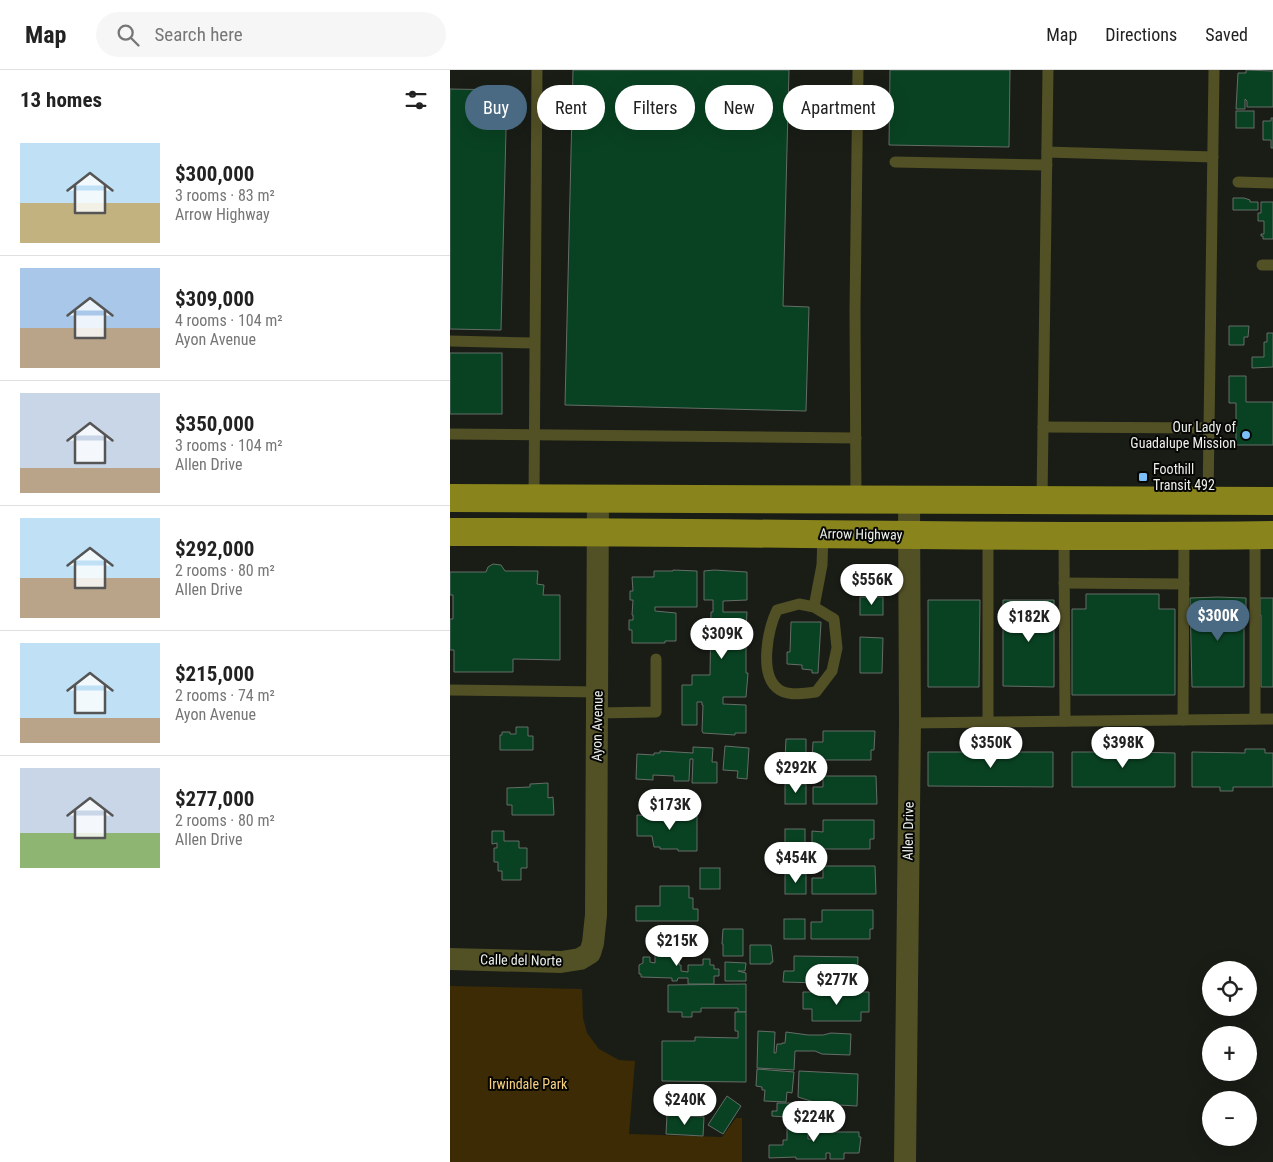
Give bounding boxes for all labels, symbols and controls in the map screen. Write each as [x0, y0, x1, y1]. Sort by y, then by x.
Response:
search box [96, 12, 446, 57]
text: Map [25, 21, 66, 49]
icon: search [114, 21, 142, 49]
text: Search here [154, 23, 243, 46]
text: Map [1046, 24, 1077, 45]
text: Directions [1105, 24, 1177, 45]
text: Saved [1205, 24, 1248, 45]
chip: Buy [465, 85, 527, 130]
chip: Rent [537, 85, 605, 130]
chip: Filters [615, 85, 695, 130]
chip: New [705, 85, 773, 130]
chip: Apartment [783, 85, 894, 130]
icon: filters [402, 86, 430, 114]
text: 13 homes [20, 88, 102, 112]
text: $300,000 [175, 162, 254, 186]
icon: home [60, 163, 120, 223]
text: 3 rooms · 83 m² [175, 186, 275, 205]
text: Arrow Highway [175, 205, 270, 224]
text: $309,000 [175, 287, 254, 311]
icon: home [60, 288, 120, 348]
text: 4 rooms · 104 m² [175, 311, 283, 330]
text: Ayon Avenue [175, 330, 256, 349]
text: $350,000 [175, 412, 254, 436]
icon: home [60, 413, 120, 473]
place label: Our Lady of Guadalupe Mission [1130, 419, 1237, 451]
marker: Our Lady of Guadalupe Mission [1240, 429, 1252, 441]
text: 3 rooms · 104 m² [175, 436, 283, 455]
text: Allen Drive [175, 455, 242, 474]
place label: Foothill Transit 492 [1153, 461, 1215, 493]
marker: Foothill Transit 492 [1137, 471, 1149, 483]
street label: Arrow Highway [819, 525, 903, 543]
text: $292,000 [175, 537, 254, 561]
icon: home [60, 538, 120, 598]
text: 2 rooms · 80 m² [175, 561, 275, 580]
pin: $556K [837, 564, 907, 606]
text: $556K [851, 570, 893, 589]
text: Allen Drive [175, 580, 242, 599]
pin: $182K [994, 600, 1064, 643]
pin: $300K [1183, 600, 1253, 642]
text: $300K [1197, 606, 1239, 625]
text: $182K [1008, 607, 1050, 626]
pin: $309K [687, 618, 757, 660]
text: $309K [701, 624, 743, 643]
text: $215,000 [175, 662, 254, 686]
icon: home [60, 663, 120, 723]
text: 2 rooms · 74 m² [175, 686, 275, 705]
street label: Ayon Avenue [588, 690, 606, 762]
text: Ayon Avenue [175, 705, 256, 724]
pin: $350K [956, 726, 1026, 769]
pin: $398K [1088, 726, 1158, 769]
text: $350K [970, 733, 1012, 752]
text: $398K [1102, 733, 1144, 752]
pin: $292K [761, 752, 831, 794]
text: $292K [775, 758, 817, 777]
text: $277,000 [175, 787, 254, 811]
icon: home [60, 788, 120, 848]
pin: $173K [635, 788, 705, 831]
text: $173K [649, 795, 691, 814]
street label: Allen Drive [899, 801, 917, 861]
text: 2 rooms · 80 m² [175, 811, 275, 830]
text: Allen Drive [175, 830, 242, 849]
pin: $454K [761, 842, 831, 884]
text: $454K [775, 848, 817, 867]
pin: $215K [642, 924, 712, 967]
text: $215K [656, 931, 698, 950]
street label: Calle del Norte [480, 951, 562, 969]
map controls [1202, 961, 1257, 1146]
button: locate [1202, 961, 1257, 1016]
pin: $277K [802, 964, 872, 1006]
text: $277K [816, 970, 858, 989]
button: + [1202, 1026, 1257, 1081]
park label: Irwindale Park [489, 1076, 568, 1092]
pin: $240K [650, 1084, 720, 1126]
text: $240K [664, 1090, 706, 1109]
button: − [1202, 1091, 1257, 1146]
pin: $224K [779, 1100, 849, 1143]
text: $224K [793, 1107, 835, 1126]

